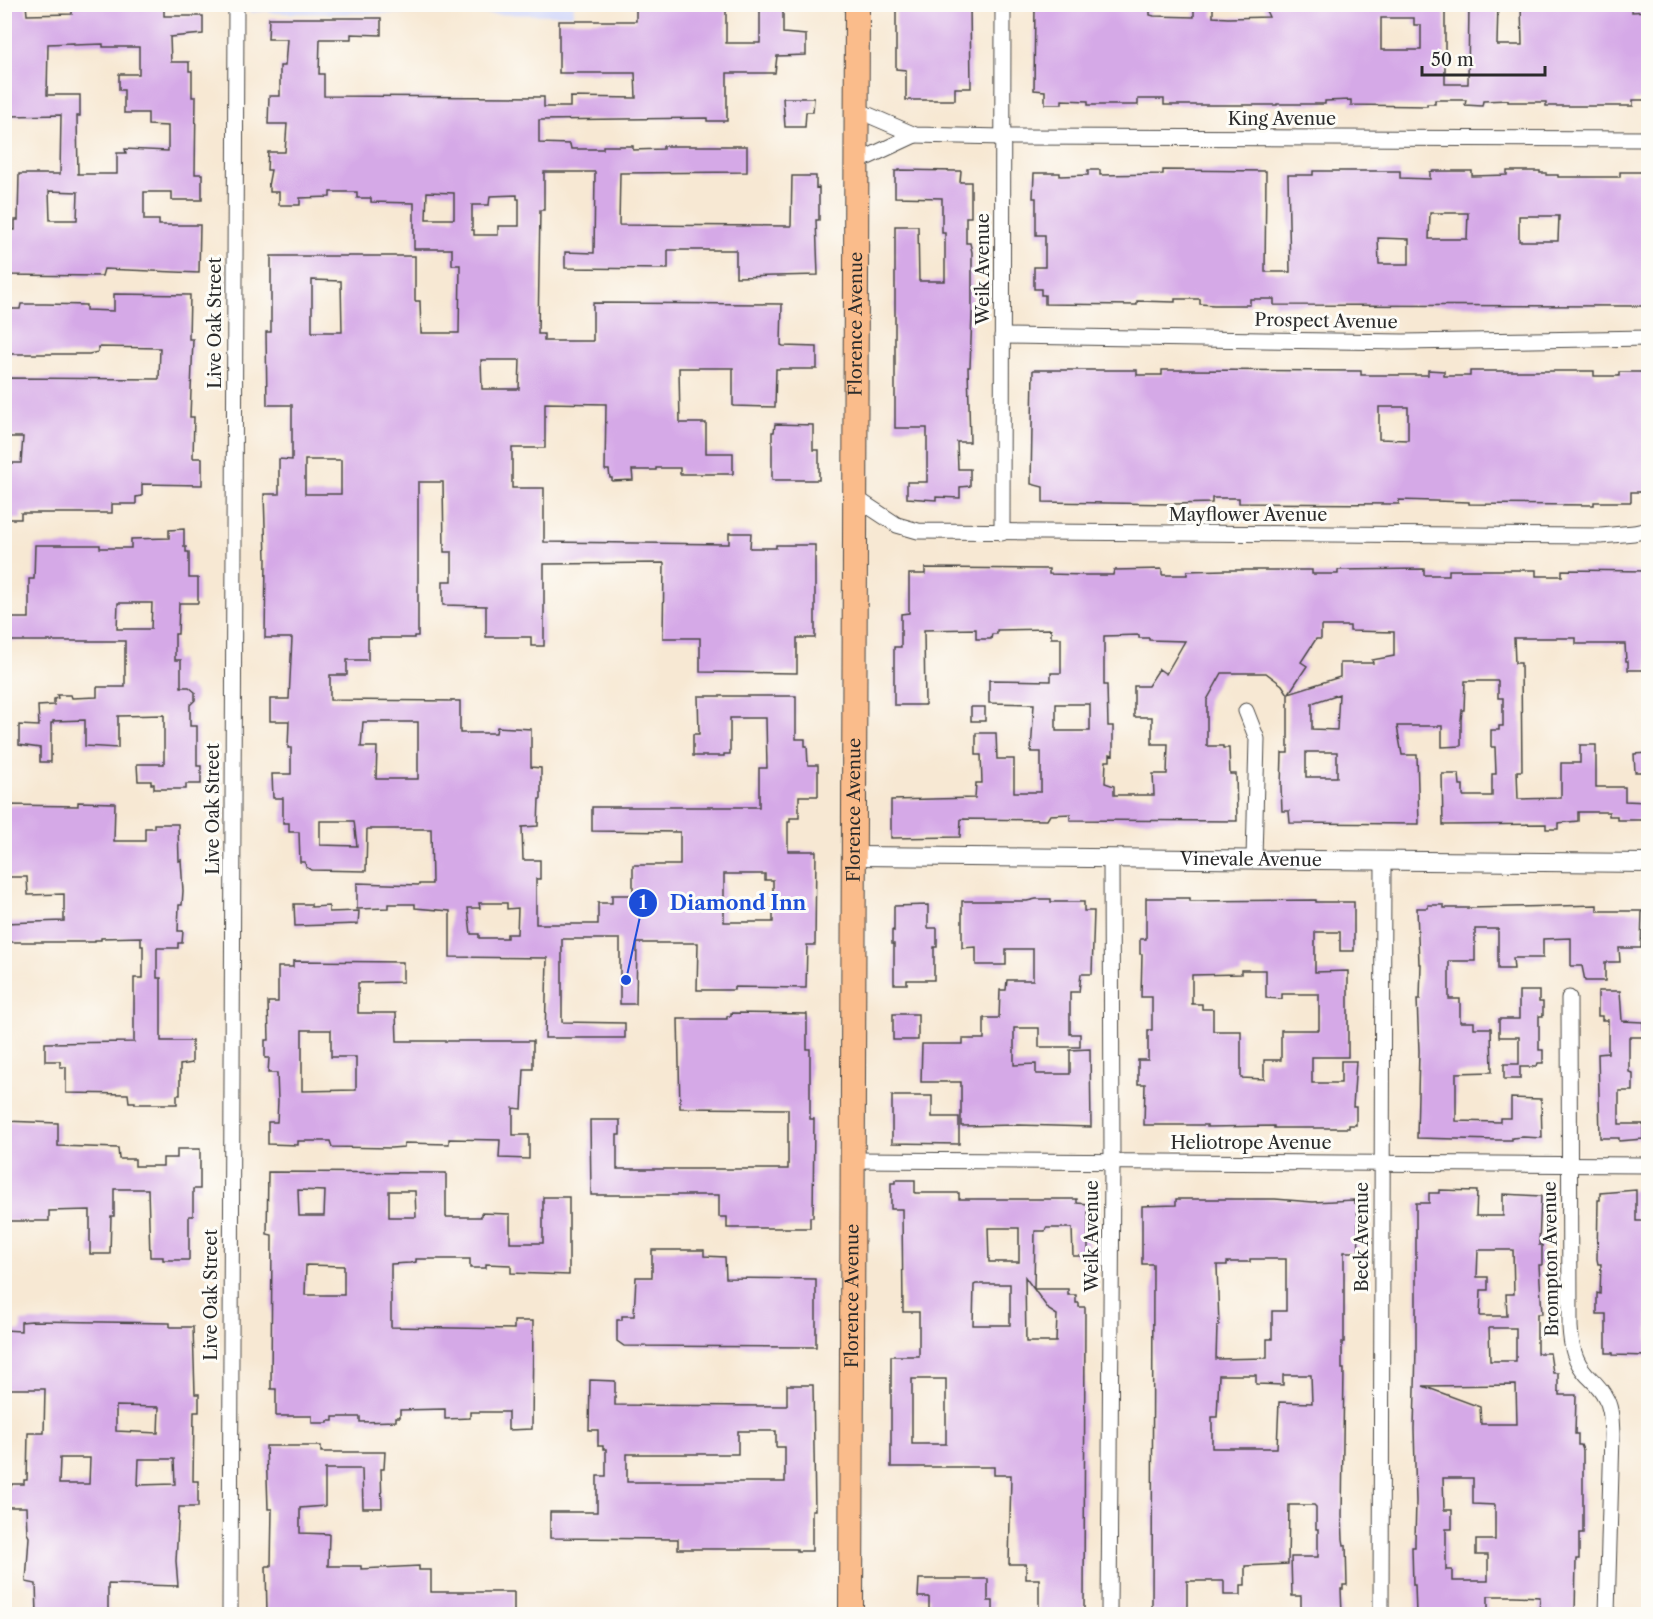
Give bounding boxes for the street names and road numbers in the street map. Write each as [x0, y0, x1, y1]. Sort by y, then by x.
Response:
street label: King Avenue [1228, 108, 1336, 130]
street label: Weik Avenue [972, 213, 994, 326]
street label: Florence Avenue [845, 252, 867, 396]
street label: Live Oak Street [204, 257, 226, 389]
street label: Prospect Avenue [1254, 309, 1398, 333]
street label: Mayflower Avenue [1169, 504, 1327, 526]
street label: Florence Avenue [843, 738, 865, 882]
street label: Live Oak Street [202, 743, 224, 875]
street label: Vinevale Avenue [1179, 848, 1322, 871]
street label: Heliotrope Avenue [1171, 1132, 1331, 1154]
street label: Weik Avenue [1081, 1180, 1103, 1293]
street label: Brompton Avenue [1539, 1181, 1563, 1337]
street label: Beck Avenue [1351, 1182, 1373, 1292]
street label: Florence Avenue [841, 1224, 863, 1368]
street label: Live Oak Street [200, 1229, 222, 1361]

